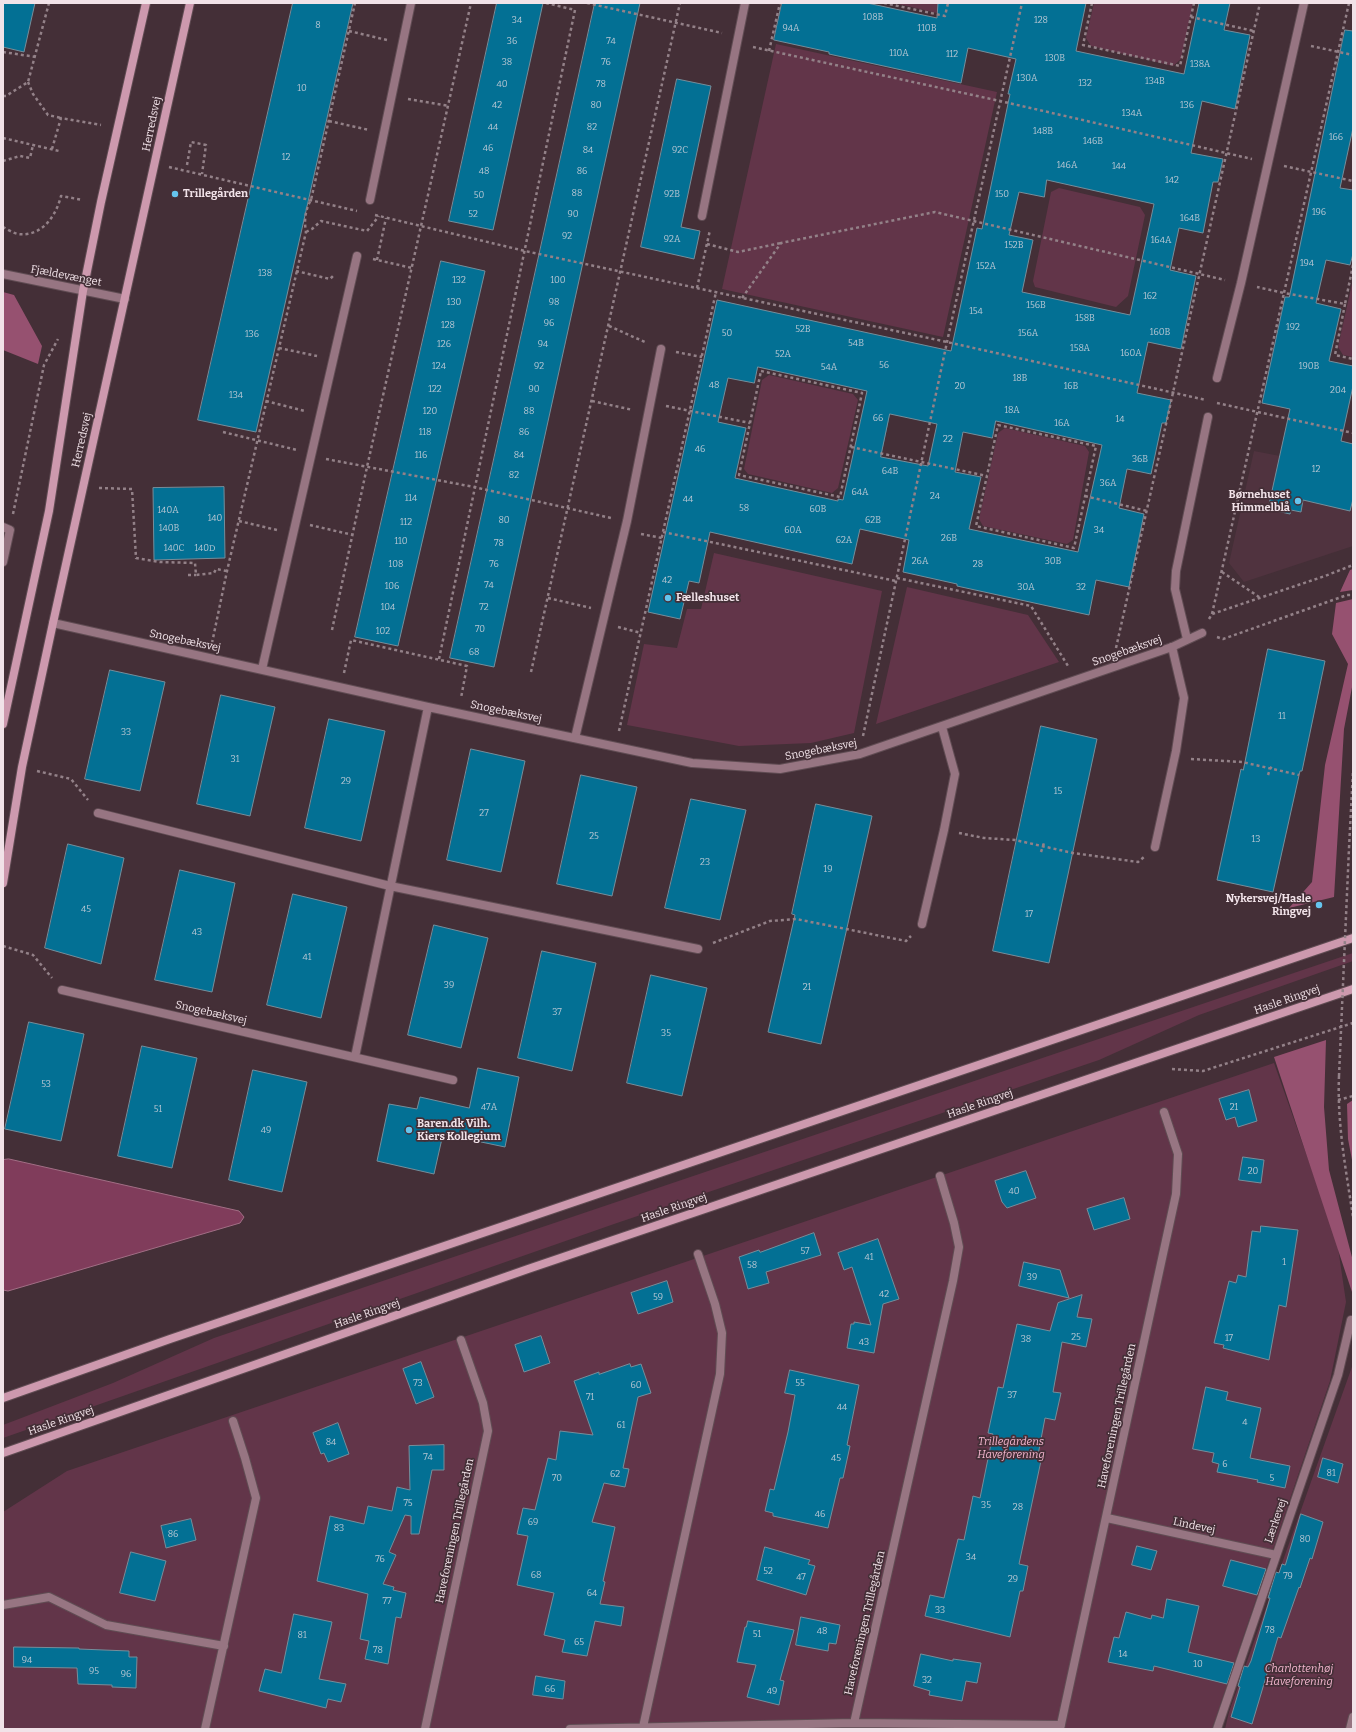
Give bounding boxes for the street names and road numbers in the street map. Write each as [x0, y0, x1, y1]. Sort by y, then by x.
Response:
street label: Herredsvej [140, 95, 164, 153]
street label: Fjældevænget [29, 263, 103, 289]
street label: Herredsvej [69, 411, 95, 469]
street label: Snogebæksvej [148, 627, 222, 655]
street label: Snogebæksvej [1090, 633, 1164, 669]
street label: Snogebæksvej [469, 698, 543, 726]
street label: Snogebæksvej [784, 737, 858, 763]
street label: Hasle Ringvej [1252, 983, 1322, 1017]
street label: Snogebæksvej [174, 998, 248, 1028]
street label: Hasle Ringvej [945, 1087, 1015, 1121]
street label: Hasle Ringvej [639, 1191, 709, 1225]
street label: Hasle Ringvej [332, 1297, 402, 1331]
street label: Haveforeningen Trillegården [1095, 1342, 1139, 1490]
street label: Hasle Ringvej [26, 1404, 96, 1438]
street label: Haveforeningen Trillegården [433, 1457, 477, 1605]
street label: Lærkevej [1262, 1497, 1290, 1545]
street label: Lindevej [1172, 1515, 1216, 1537]
street label: Haveforeningen Trillegården [842, 1550, 888, 1696]

